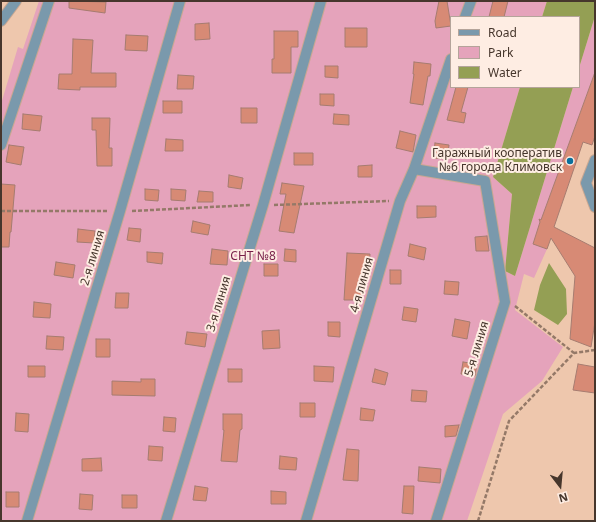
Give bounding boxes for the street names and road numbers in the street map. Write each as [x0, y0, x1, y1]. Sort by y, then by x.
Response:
street label: 2-я линия [78, 229, 108, 287]
street label: 4-я линия [347, 256, 377, 314]
street label: 3-я линия [204, 275, 234, 333]
street label: 5-я линия [462, 320, 492, 378]

